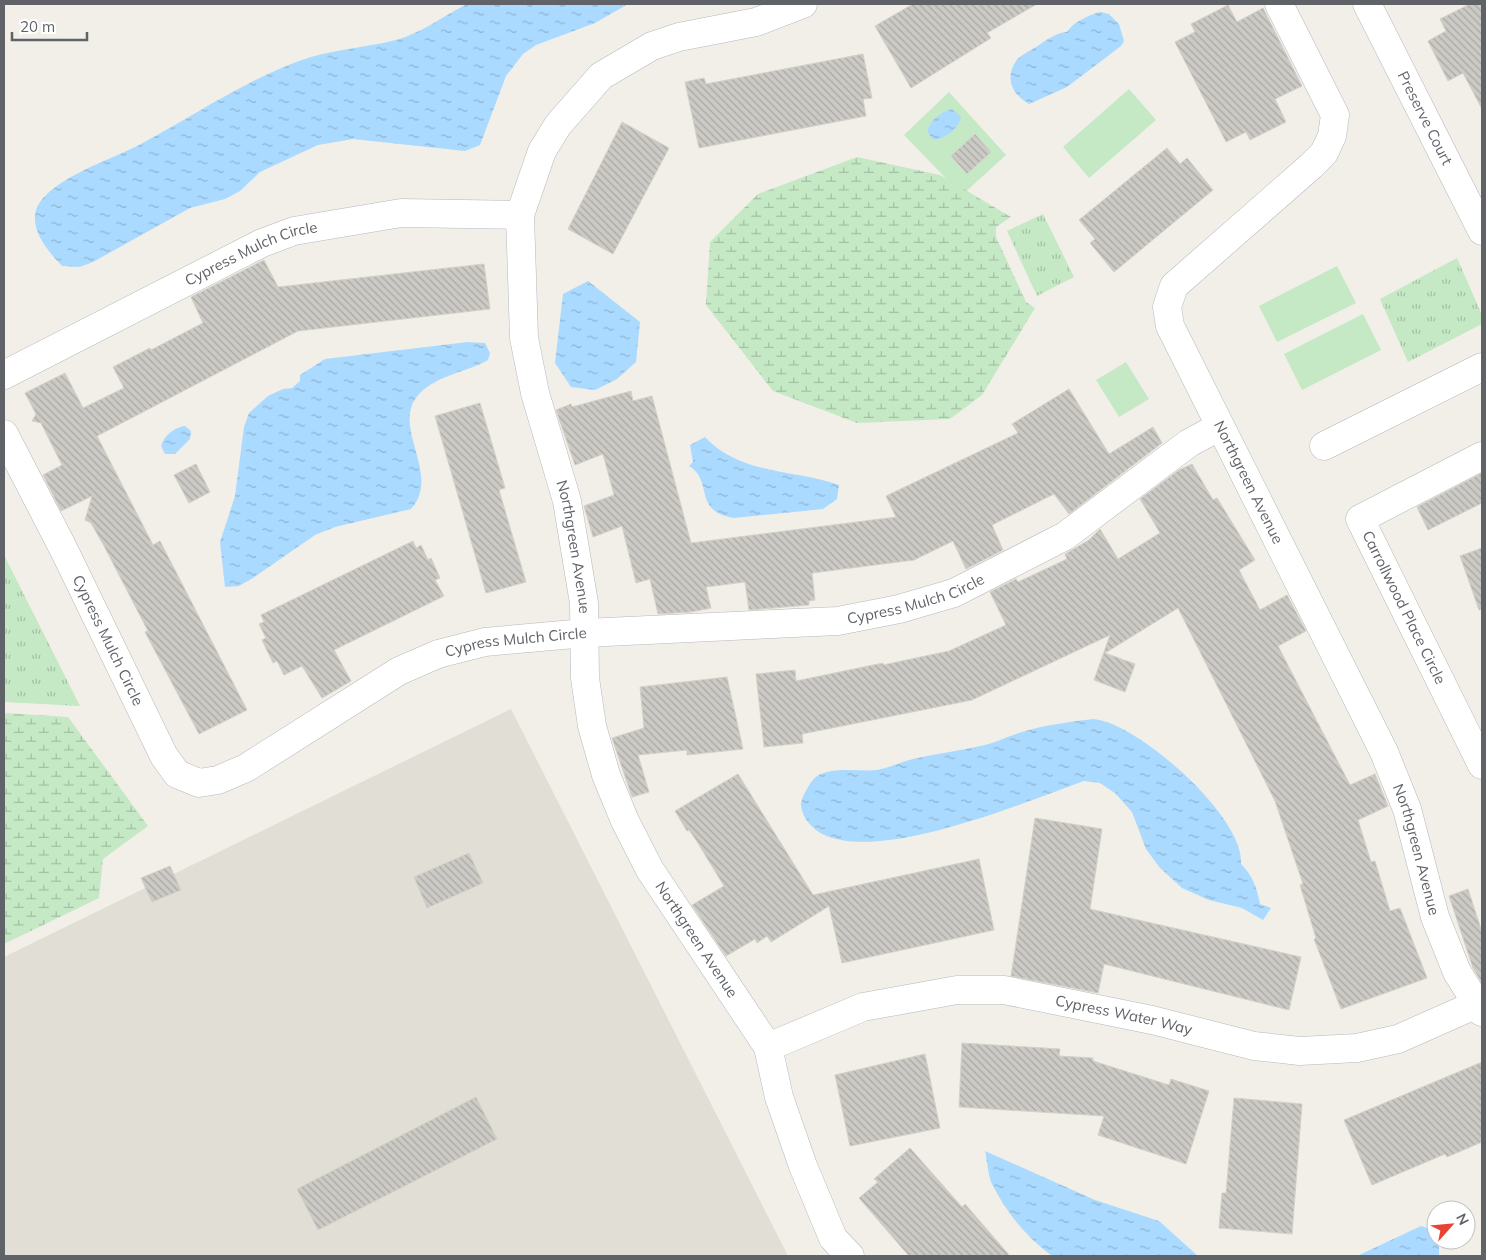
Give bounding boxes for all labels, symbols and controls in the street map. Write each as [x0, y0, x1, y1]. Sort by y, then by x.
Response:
scale bar [12, 10, 88, 42]
text: 20 m [20, 17, 55, 36]
street label: Preserve Court [1394, 68, 1457, 168]
street label: Cypress Mulch Circle [182, 217, 319, 290]
street label: Northgreen Avenue [1210, 417, 1288, 547]
street label: Northgreen Avenue [552, 478, 594, 614]
street label: Carrollwood Place Circle [1358, 527, 1450, 687]
street label: Cypress Mulch Circle [845, 569, 987, 628]
street label: Cypress Mulch Circle [69, 572, 148, 709]
street label: Cypress Mulch Circle [443, 623, 587, 661]
street label: Northgreen Avenue [1389, 781, 1444, 917]
street label: Northgreen Avenue [651, 878, 742, 1001]
street label: Cypress Water Way [1054, 991, 1194, 1039]
north arrow [1426, 1200, 1476, 1250]
text: N [1452, 1210, 1473, 1228]

